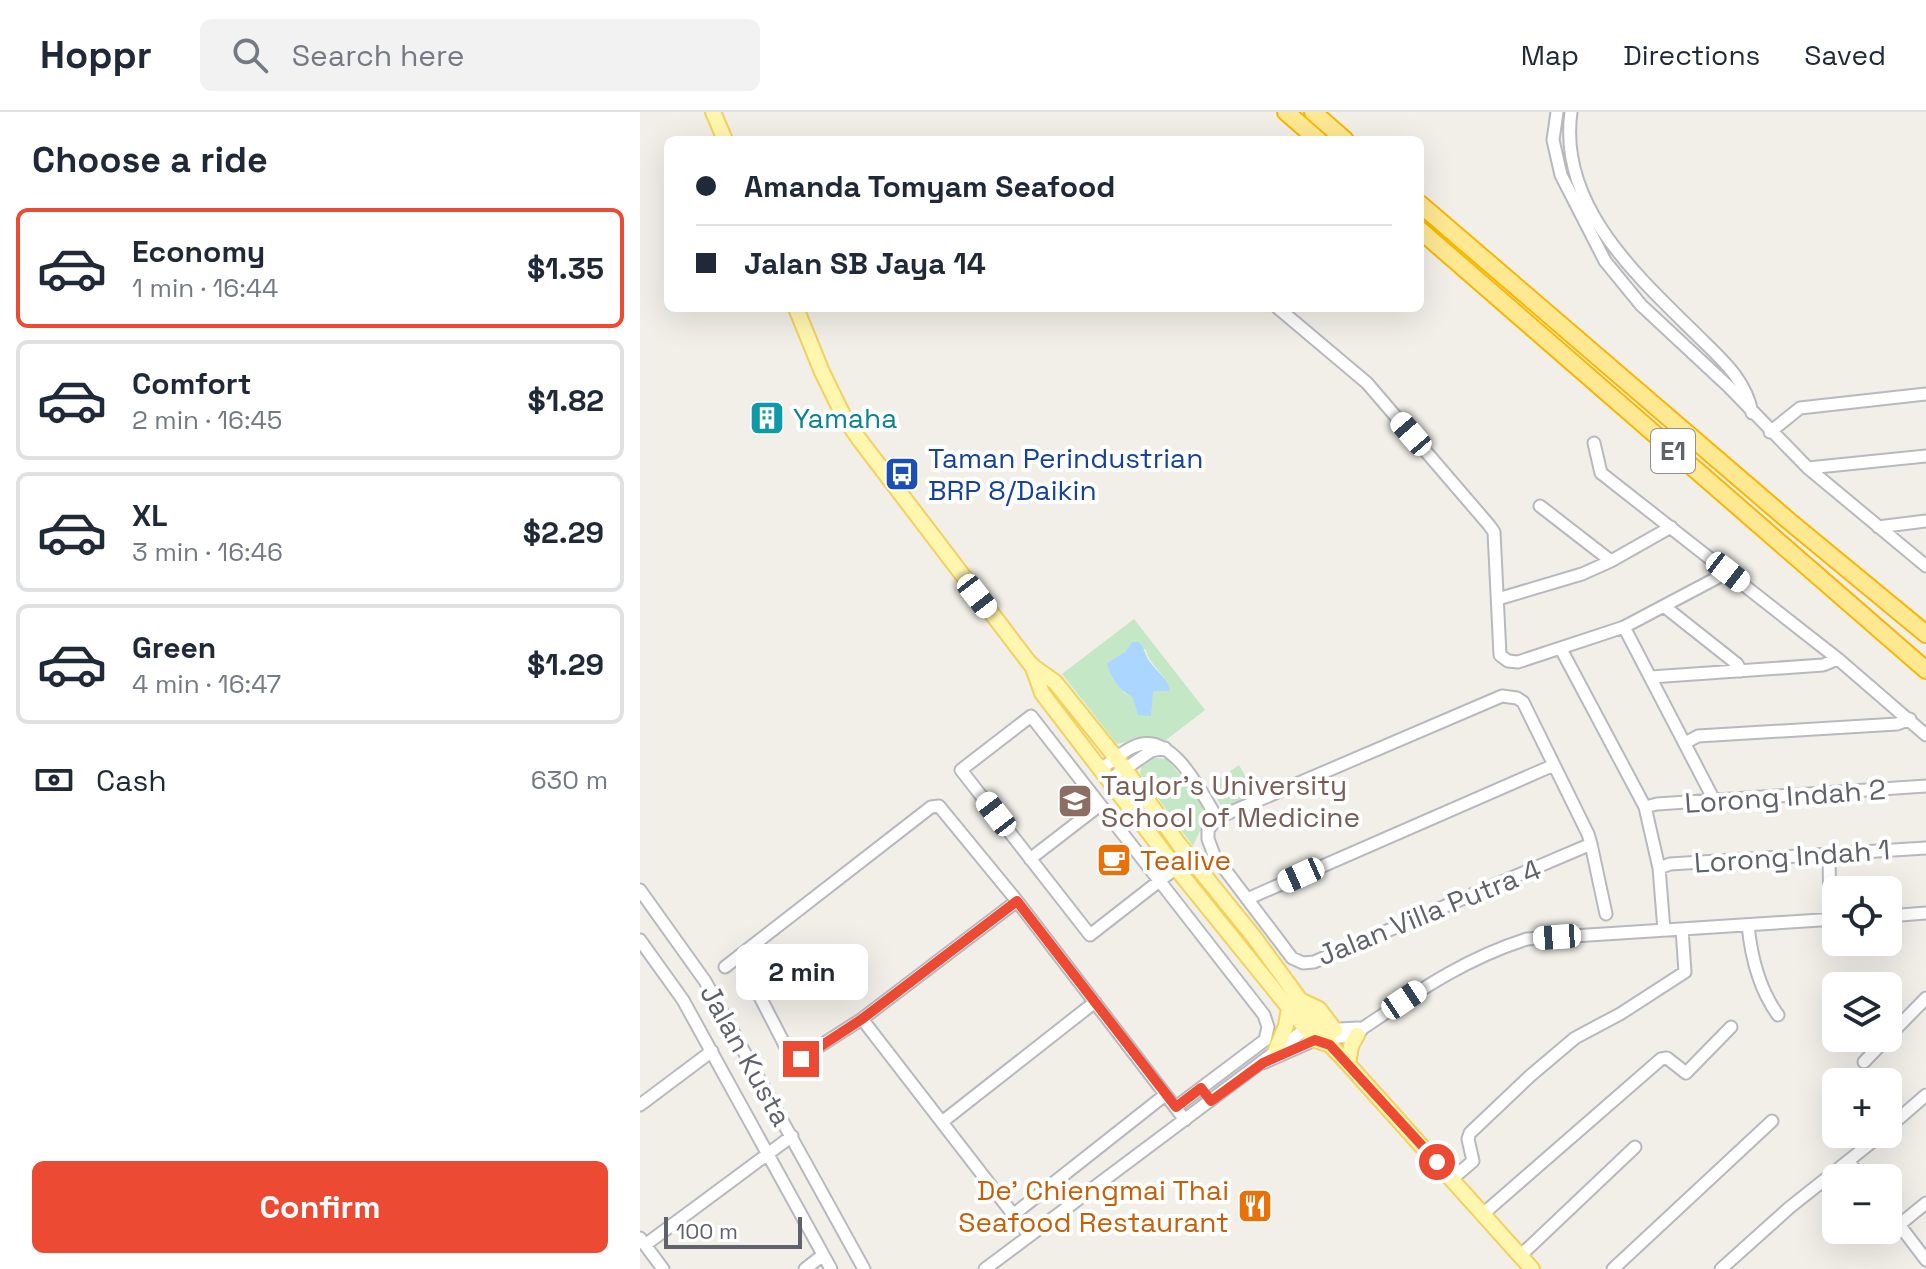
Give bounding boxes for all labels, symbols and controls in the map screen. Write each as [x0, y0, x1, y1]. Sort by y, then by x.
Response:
search box [200, 19, 760, 91]
text: Hoppr [40, 31, 152, 79]
icon: search [228, 33, 272, 77]
text: Search here [292, 36, 465, 75]
text: Map [1521, 37, 1579, 73]
text: Directions [1623, 37, 1760, 73]
text: Saved [1804, 37, 1886, 73]
text: Choose a ride [32, 137, 268, 183]
text: Amanda Tomyam Seafood [744, 167, 1116, 206]
icon: car [36, 232, 108, 304]
text: Economy [132, 232, 265, 271]
text: Jalan SB Jaya 14 [744, 244, 986, 283]
text: $1.35 [527, 249, 604, 288]
text: 1 min · 16:44 [132, 271, 278, 305]
icon: car [36, 364, 108, 436]
text: Comfort [132, 364, 251, 403]
text: $1.82 [528, 381, 604, 420]
building icon: Yamaha [748, 399, 786, 437]
place label: Yamaha [793, 400, 897, 436]
text: 2 min · 16:45 [132, 403, 282, 437]
car [1386, 408, 1436, 460]
road number: E1 [1651, 429, 1695, 473]
place label: Taman Perindustrian BRP 8/Daikin [928, 440, 1203, 508]
bus stop icon: Taman Perindustrian BRP 8/Daikin [883, 455, 921, 493]
icon: car [36, 496, 108, 568]
text: XL [132, 496, 168, 535]
text: $2.29 [523, 513, 604, 552]
text: 3 min · 16:46 [132, 535, 283, 569]
car [1702, 548, 1754, 596]
car [953, 570, 1001, 622]
icon: car [36, 628, 108, 700]
text: Green [132, 628, 216, 667]
text: $1.29 [527, 645, 604, 684]
text: 4 min · 16:47 [132, 667, 281, 701]
icon: cash [32, 758, 76, 802]
text: Cash [96, 761, 167, 800]
text: 630 m [531, 763, 608, 797]
place label: Taylor's University School of Medicine [1101, 767, 1360, 835]
street label: Lorong Indah 2 [1683, 771, 1887, 821]
school or university icon: Taylor's University School of Medicine [1056, 782, 1094, 820]
car [972, 788, 1020, 840]
street label: Lorong Indah 1 [1693, 831, 1891, 881]
cafe icon: Tealive [1095, 841, 1133, 879]
place label: Tealive [1140, 842, 1231, 878]
street label: Jalan Villa Putra 4 [1312, 851, 1546, 973]
car [1274, 854, 1328, 896]
map controls [1822, 876, 1902, 1244]
button: locate [1822, 876, 1902, 956]
car [1532, 923, 1582, 951]
callout: 2 min [735, 943, 867, 999]
text: 2 min [768, 955, 836, 989]
button: layers [1822, 972, 1902, 1052]
car [1377, 977, 1431, 1023]
street label: Jalan Kusta [692, 978, 800, 1132]
route end [783, 1041, 819, 1077]
button: + [1822, 1068, 1902, 1148]
route start [1419, 1144, 1455, 1180]
button: Confirm [32, 1161, 608, 1253]
button: − [1822, 1164, 1902, 1244]
place label: De' Chiengmai Thai Seafood Restaurant [958, 1172, 1229, 1240]
restaurant icon: De' Chiengmai Thai Seafood Restaurant [1236, 1187, 1274, 1225]
scale bar [664, 1213, 802, 1249]
text: 100 m [676, 1217, 738, 1245]

